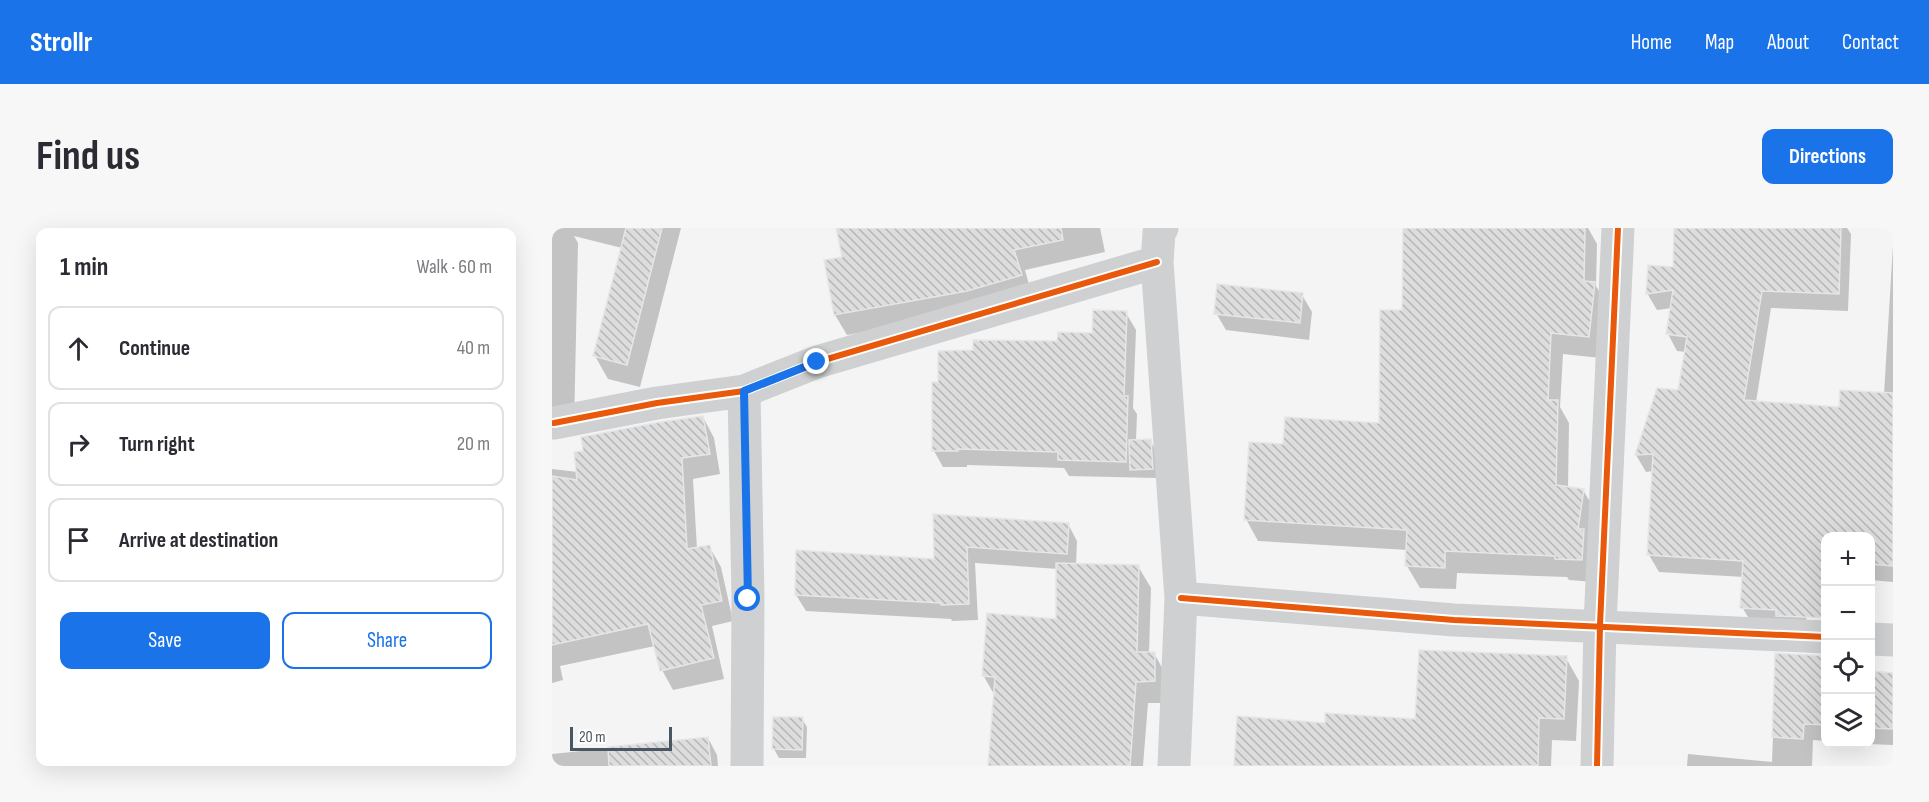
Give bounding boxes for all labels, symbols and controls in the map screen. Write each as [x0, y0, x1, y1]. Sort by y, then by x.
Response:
text: Strollr [30, 26, 92, 59]
text: Home [1631, 30, 1672, 55]
text: Map [1705, 30, 1734, 55]
text: About [1767, 30, 1809, 55]
text: Contact [1842, 30, 1899, 55]
button: Directions [1762, 129, 1893, 184]
text: Find us [36, 131, 140, 182]
text: 1 min [60, 252, 108, 283]
text: Walk · 60 m [416, 255, 492, 279]
icon: ahead [62, 332, 95, 365]
text: Continue [119, 335, 190, 362]
text: 40 m [457, 336, 490, 360]
route end [803, 348, 829, 374]
icon: right [62, 428, 95, 461]
text: Turn right [119, 431, 195, 458]
text: 20 m [457, 432, 490, 456]
icon: arrive [62, 524, 95, 557]
text: Arrive at destination [119, 527, 278, 554]
map controls [1821, 532, 1875, 748]
button: + [1821, 532, 1875, 586]
route start [734, 585, 760, 611]
button: − [1821, 586, 1875, 640]
button: Save [60, 612, 270, 669]
button: Share [282, 612, 492, 669]
button: locate [1821, 640, 1875, 694]
button: layers [1821, 694, 1875, 748]
scale bar [570, 724, 672, 752]
text: 20 m [579, 728, 606, 747]

